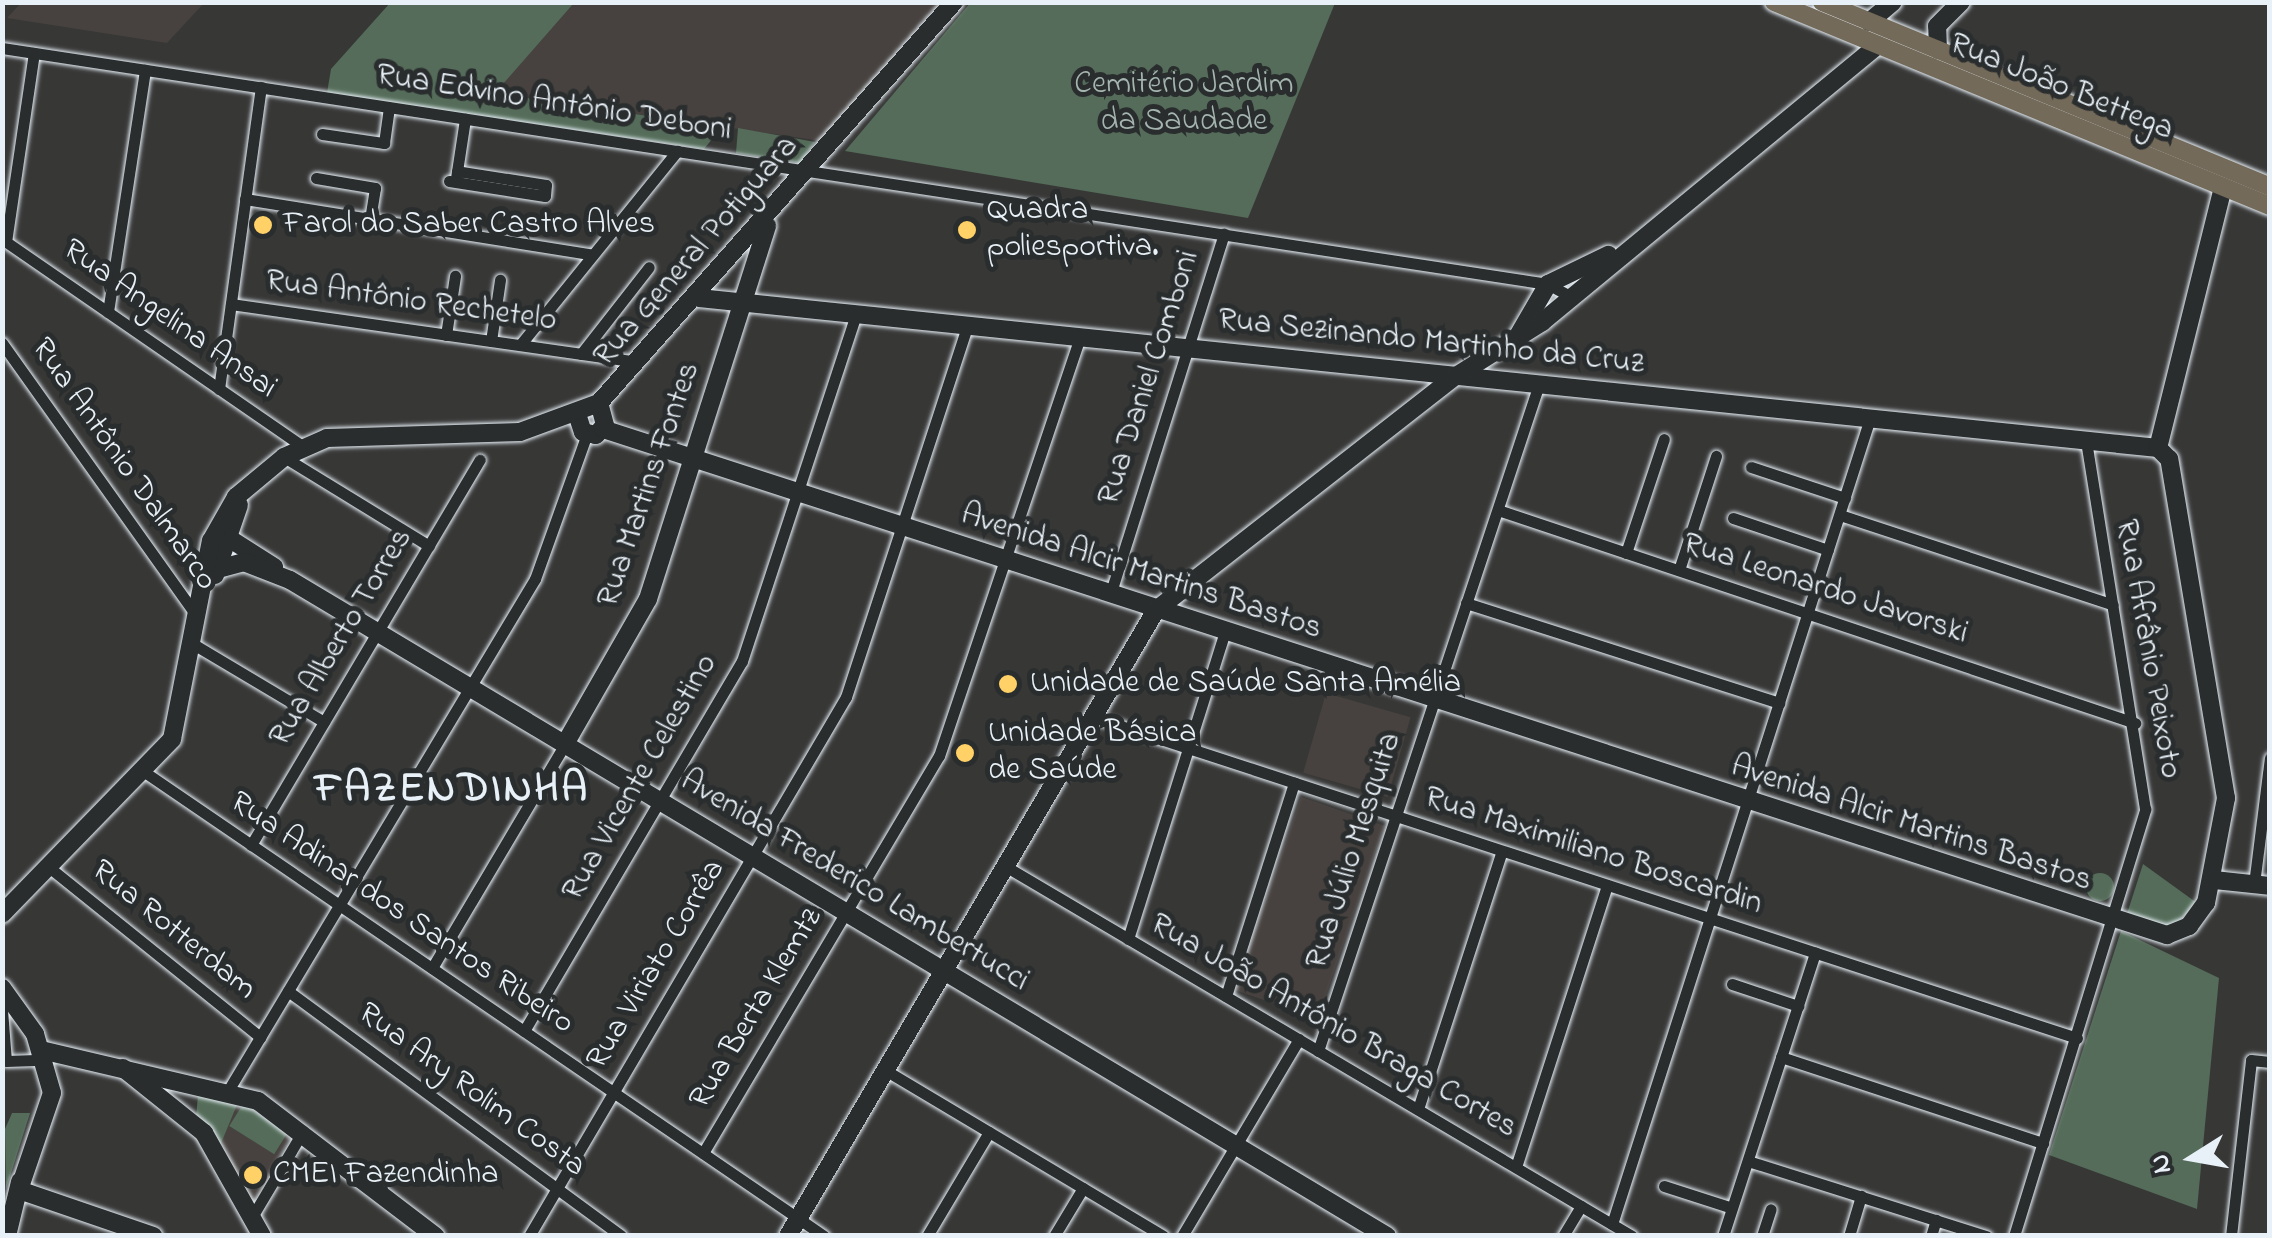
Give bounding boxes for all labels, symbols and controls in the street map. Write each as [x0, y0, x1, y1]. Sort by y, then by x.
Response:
street label: Rua João Bettega [1944, 26, 2178, 150]
street label: Rua Edvino Antônio Deboni [374, 57, 734, 151]
park label: Cemitério Jardim da Saudade [1074, 67, 1294, 142]
street label: Rua General Potiguara [586, 129, 808, 375]
place label: Quadra poliesportiva. [987, 193, 1158, 268]
place label: Farol do Saber Castro Alves [283, 206, 655, 244]
marker: Farol do Saber Castro Alves [252, 214, 274, 236]
marker: Quadra poliesportiva. [956, 219, 978, 241]
street label: Rua Angelina Ansai [55, 232, 283, 408]
street label: Rua Daniel Comboni [1091, 246, 1209, 510]
street label: Rua Antônio Rechetelo [263, 263, 559, 341]
street label: Rua Sezinando Martinho da Cruz [1216, 302, 1646, 384]
street label: Rua Antônio Dalmarco [21, 331, 225, 599]
street label: Rua Martins Fontes [590, 358, 710, 612]
street label: Avenida Alcir Martins Bastos [956, 496, 1326, 650]
street label: Rua Afrânio Peixoto [2105, 517, 2189, 781]
street label: Rua Alberto Torres [262, 522, 422, 754]
street label: Rua Leonardo Javorski [1678, 526, 1972, 654]
street label: Rua Vicente Celestino [555, 648, 727, 908]
place label: Unidade de Saúde Santa Amélia [1030, 665, 1461, 703]
marker: Unidade de Saúde Santa Amélia [995, 671, 1021, 697]
place label: Unidade Básica de Saúde [988, 716, 1197, 791]
street label: Rua Júlio Mesquita [1299, 728, 1411, 974]
marker: Unidade Básica de Saúde [952, 740, 978, 766]
street label: Avenida Alcir Martins Bastos [1726, 748, 2096, 902]
street label: Avenida Frederico Lambertucci [673, 763, 1035, 1001]
district label: FAZENDINHA [314, 765, 590, 815]
street label: Rua Maximiliano Boscardin [1419, 779, 1767, 925]
street label: Rua Adinar dos Santos Ribeiro [222, 784, 580, 1044]
street label: Rua Rotterdam [83, 853, 263, 1009]
street label: Rua Viriato Corrêa [579, 853, 735, 1077]
street label: Rua Berta Klemtz [682, 902, 832, 1116]
street label: Rua João Antônio Braga Cortes [1143, 906, 1523, 1148]
street label: Rua Ary Rolim Costa [349, 995, 593, 1187]
north arrow [2142, 1108, 2242, 1208]
text: N [2140, 1151, 2184, 1177]
place label: CMEI Fazendinha [273, 1156, 498, 1194]
marker: CMEI Fazendinha [242, 1164, 264, 1186]

